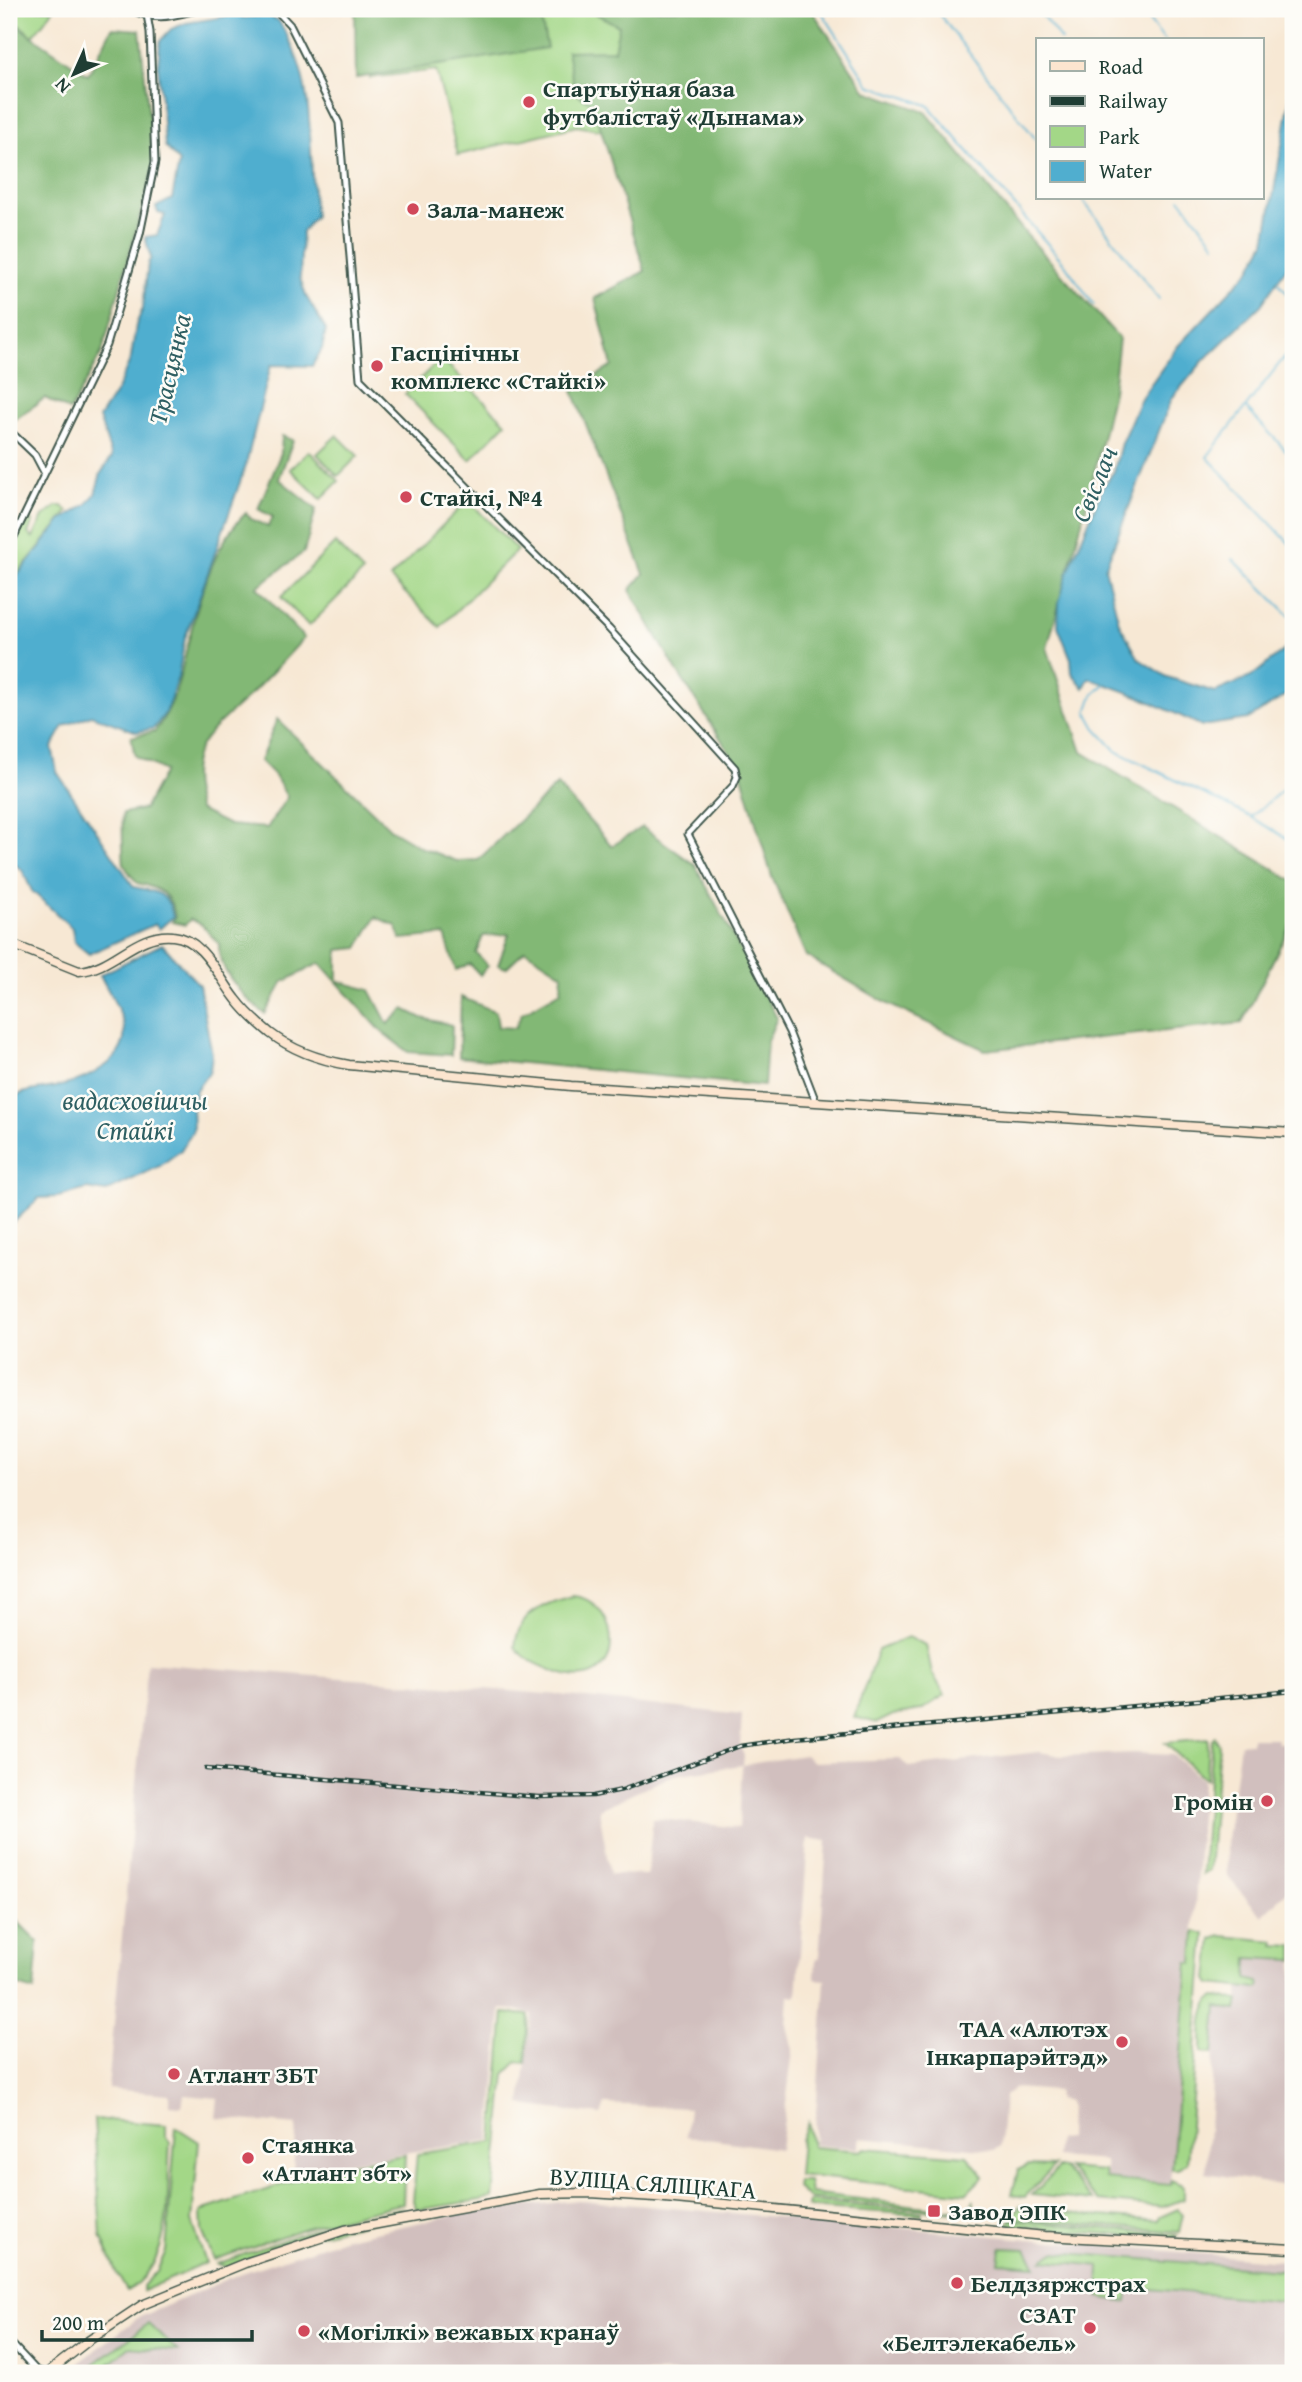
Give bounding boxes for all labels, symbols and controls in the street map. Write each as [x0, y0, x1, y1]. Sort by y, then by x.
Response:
north arrow [38, 38, 108, 108]
legend [1036, 38, 1264, 200]
text: Road [1099, 51, 1144, 82]
text: N [47, 71, 76, 100]
place label: Спартыўная база футбалістаў «Дынама» [543, 71, 804, 134]
text: Railway [1099, 85, 1168, 116]
marker: Спартыўная база футбалістаў «Дынама» [521, 94, 537, 110]
text: Park [1099, 121, 1140, 152]
text: Water [1099, 155, 1152, 186]
place label: Зала-манеж [427, 192, 565, 227]
marker: Зала-манеж [405, 201, 421, 217]
water label: Трасцянка [137, 310, 201, 428]
place label: Гасцінічны комплекс «Стайкі» [391, 335, 606, 398]
marker: Гасцінічны комплекс «Стайкі» [369, 358, 385, 374]
water label: Свіслач [1061, 440, 1128, 528]
place label: Стайкі, №4 [420, 480, 543, 515]
marker: Стайкі, №4 [398, 489, 414, 505]
water label: вадасховішчы Стайкі [62, 1080, 208, 1149]
place label: Громін [1174, 1784, 1253, 1819]
marker: Громін [1259, 1793, 1275, 1809]
place label: ТАА «Алютэх Інкарпарэйтэд» [926, 2011, 1108, 2074]
marker: ТАА «Алютэх Інкарпарэйтэд» [1114, 2034, 1130, 2050]
place label: Атлант ЗБТ [188, 2057, 318, 2092]
marker: Атлант ЗБТ [166, 2066, 182, 2082]
place label: Стаянка «Атлант збт» [262, 2127, 412, 2190]
marker: Стаянка «Атлант збт» [240, 2150, 256, 2166]
street label: ВУЛІЦА СЯЛІЦКАГА [549, 2158, 758, 2208]
place label: Завод ЭПК [948, 2194, 1066, 2229]
marker: Завод ЭПК [926, 2203, 942, 2219]
place label: Белдзяржстрах [971, 2266, 1146, 2301]
marker: Белдзяржстрах [949, 2275, 965, 2291]
place label: СЗАТ «Белтэлекабель» [882, 2297, 1076, 2360]
scale bar [42, 2298, 252, 2342]
text: 200 m [52, 2307, 104, 2338]
place label: «Могілкі» вежавых кранаў [318, 2314, 620, 2349]
marker: СЗАТ «Белтэлекабель» [1082, 2320, 1098, 2336]
marker: «Могілкі» вежавых кранаў [296, 2323, 312, 2339]

